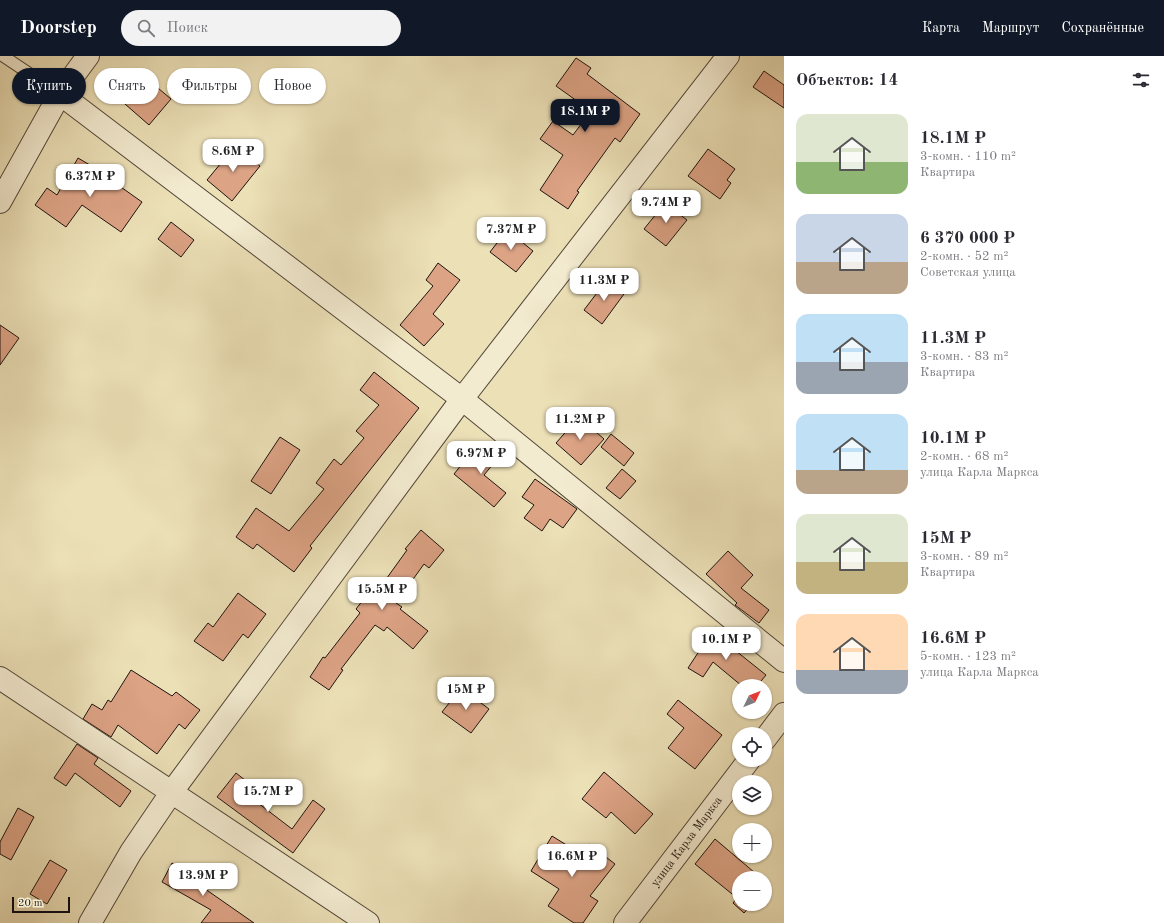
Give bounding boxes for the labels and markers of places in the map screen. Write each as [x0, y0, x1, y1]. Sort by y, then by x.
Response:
pin: 18.1M ₽ [548, 99, 622, 133]
pin: 8.6M ₽ [200, 139, 266, 173]
pin: 6.37M ₽ [53, 164, 127, 198]
pin: 9.74M ₽ [629, 190, 703, 224]
pin: 7.37M ₽ [474, 217, 548, 251]
pin: 11.3M ₽ [567, 268, 641, 302]
pin: 11.2M ₽ [543, 407, 617, 441]
pin: 6.97M ₽ [444, 441, 518, 475]
pin: 15.5M ₽ [345, 577, 419, 611]
pin: 10.1M ₽ [689, 627, 763, 661]
pin: 15M ₽ [438, 677, 494, 711]
pin: 15.7M ₽ [231, 779, 305, 813]
pin: 16.6M ₽ [535, 844, 609, 878]
pin: 13.9M ₽ [166, 863, 240, 897]

